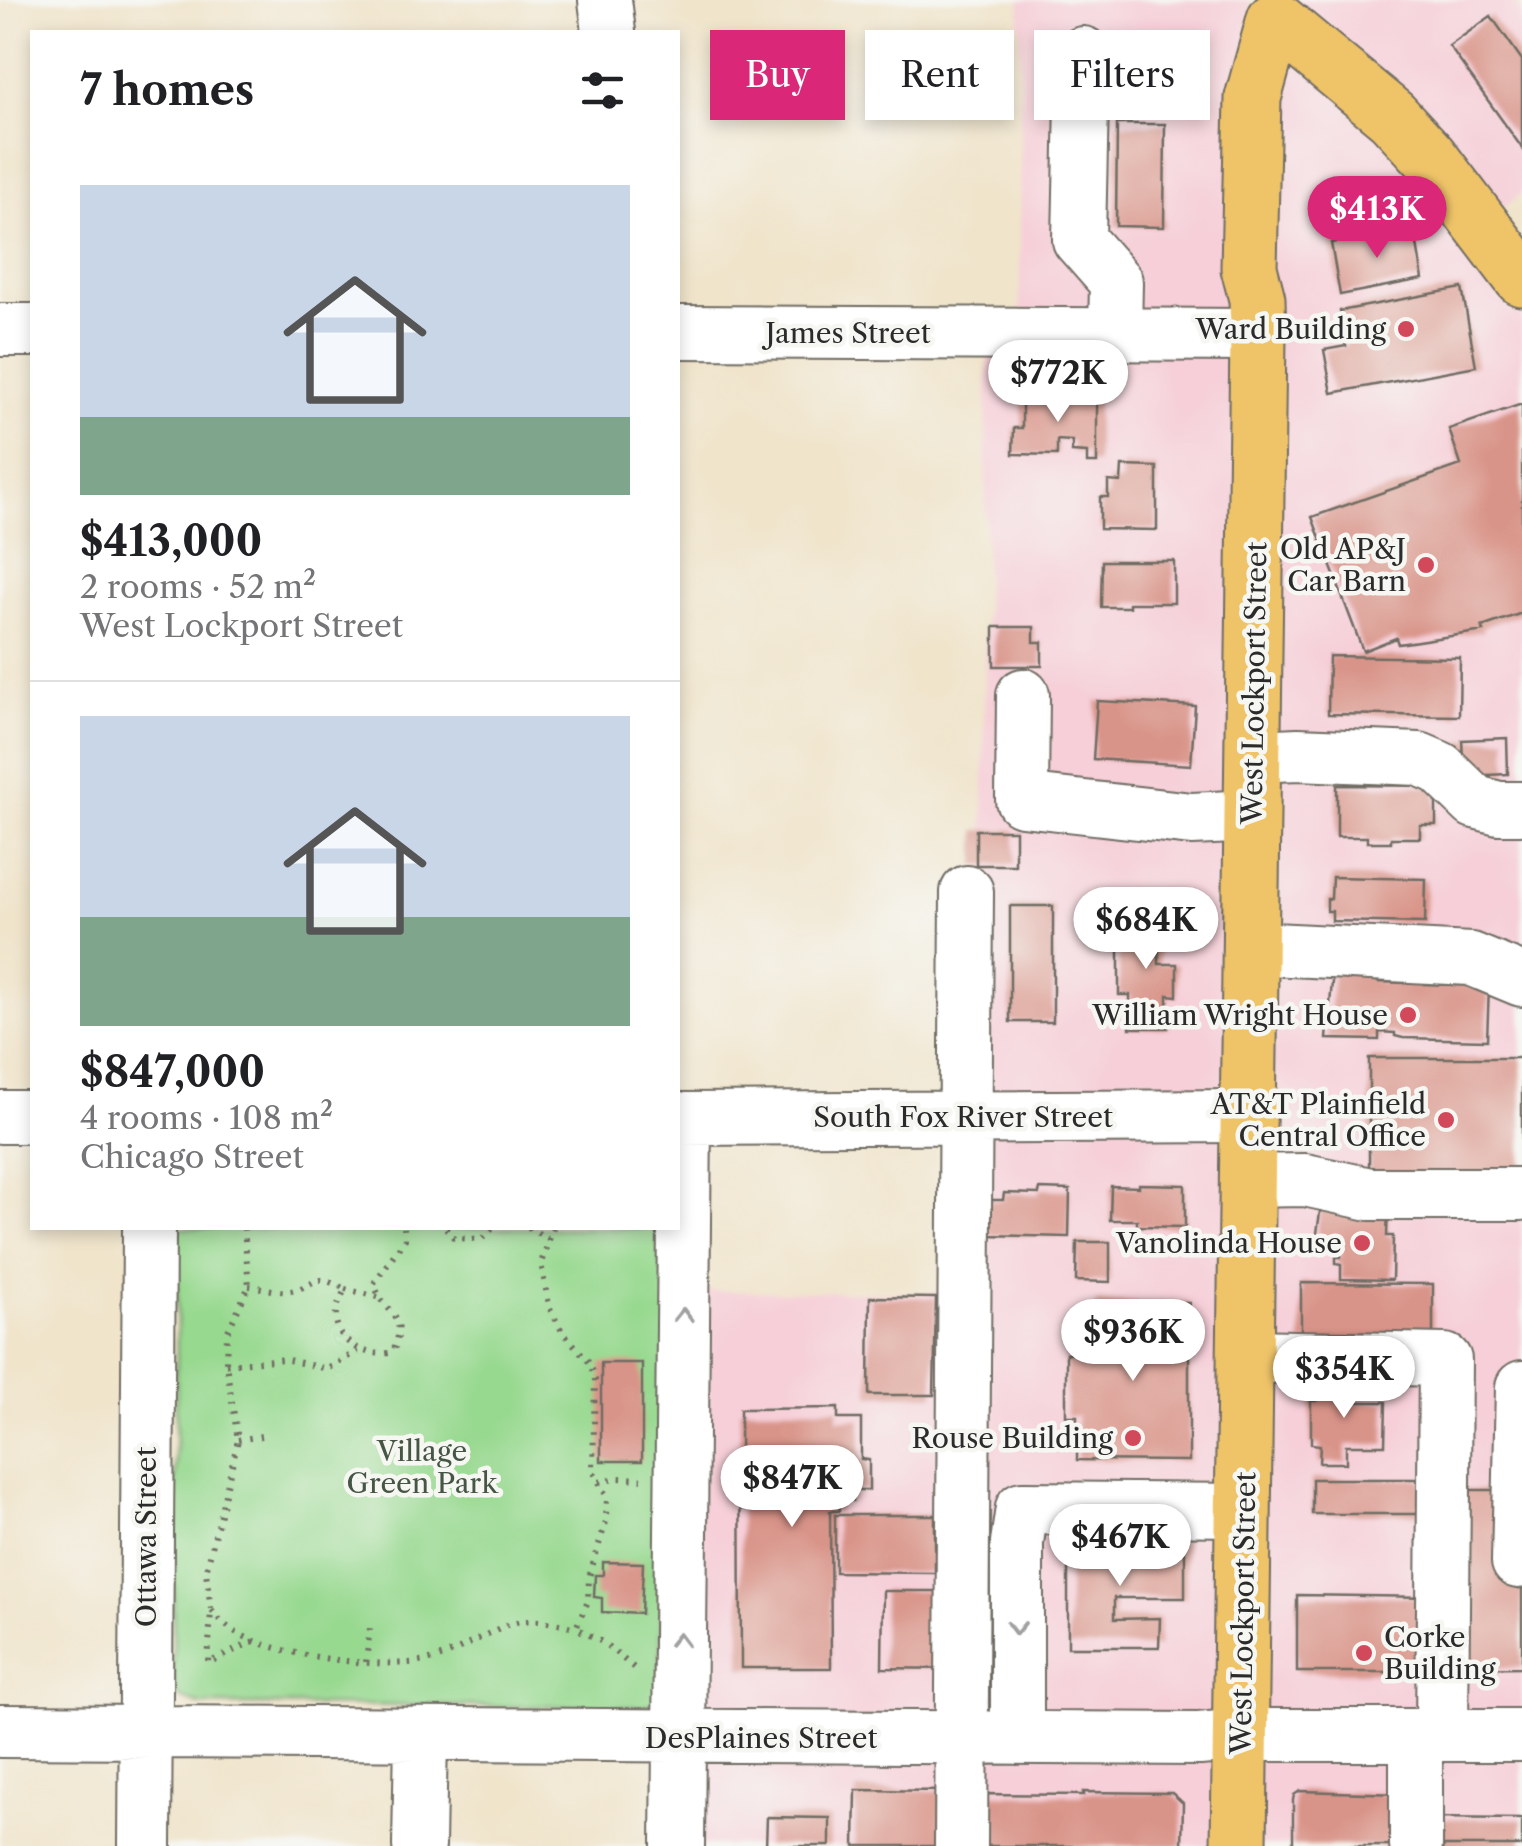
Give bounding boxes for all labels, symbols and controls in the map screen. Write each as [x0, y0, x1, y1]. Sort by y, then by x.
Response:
chip: Buy [710, 30, 845, 120]
chip: Rent [865, 30, 1014, 120]
chip: Filters [1034, 30, 1210, 120]
icon: filters [575, 63, 630, 118]
text: 7 homes [80, 64, 254, 116]
pin: $413K [1307, 176, 1447, 261]
text: $413K [1330, 189, 1424, 228]
icon: home [265, 250, 445, 430]
place label: Ward Building [1195, 312, 1386, 346]
street label: James Street [761, 316, 931, 350]
marker: Ward Building [1395, 318, 1417, 340]
pin: $772K [988, 340, 1128, 425]
text: $772K [1010, 353, 1106, 392]
text: $413,000 [80, 515, 262, 567]
place label: Old AP&J Car Barn [1280, 532, 1406, 598]
street label: West Lockport Street [1235, 541, 1273, 826]
marker: Old AP&J Car Barn [1415, 554, 1437, 576]
text: 2 rooms · 52 m² [80, 567, 316, 606]
text: West Lockport Street [80, 606, 403, 645]
icon: home [265, 781, 445, 961]
pin: $684K [1076, 887, 1216, 972]
text: $684K [1095, 900, 1197, 939]
place label: William Wright House [1091, 998, 1388, 1032]
marker: William Wright House [1397, 1004, 1419, 1026]
text: $847,000 [80, 1046, 265, 1098]
place label: AT&T Plainfield Central Office [1210, 1087, 1426, 1153]
text: 4 rooms · 108 m² [80, 1098, 333, 1137]
street label: South Fox River Street [813, 1100, 1113, 1134]
marker: AT&T Plainfield Central Office [1435, 1109, 1457, 1131]
text: Chicago Street [80, 1137, 304, 1176]
place label: Vanolinda House [1115, 1226, 1342, 1260]
marker: Vanolinda House [1351, 1232, 1373, 1254]
pin: $936K [1063, 1299, 1203, 1384]
one-way arrow [672, 1306, 694, 1322]
text: $936K [1083, 1312, 1183, 1351]
pin: $354K [1274, 1336, 1414, 1421]
text: $354K [1295, 1349, 1393, 1388]
place label: Rouse Building [911, 1421, 1113, 1455]
marker: Rouse Building [1122, 1427, 1144, 1449]
park label: Village Green Park [346, 1434, 499, 1500]
pin: $847K [722, 1445, 862, 1530]
street label: Ottawa Street [129, 1447, 163, 1627]
text: $847K [743, 1458, 841, 1497]
street label: West Lockport Street [1224, 1471, 1262, 1756]
pin: $467K [1050, 1504, 1190, 1589]
text: $467K [1071, 1517, 1169, 1556]
place label: Corke Building [1384, 1620, 1496, 1686]
one-way arrow [1005, 1622, 1027, 1637]
one-way arrow [668, 1631, 690, 1646]
marker: Corke Building [1353, 1642, 1375, 1664]
street label: DesPlaines Street [645, 1721, 877, 1755]

